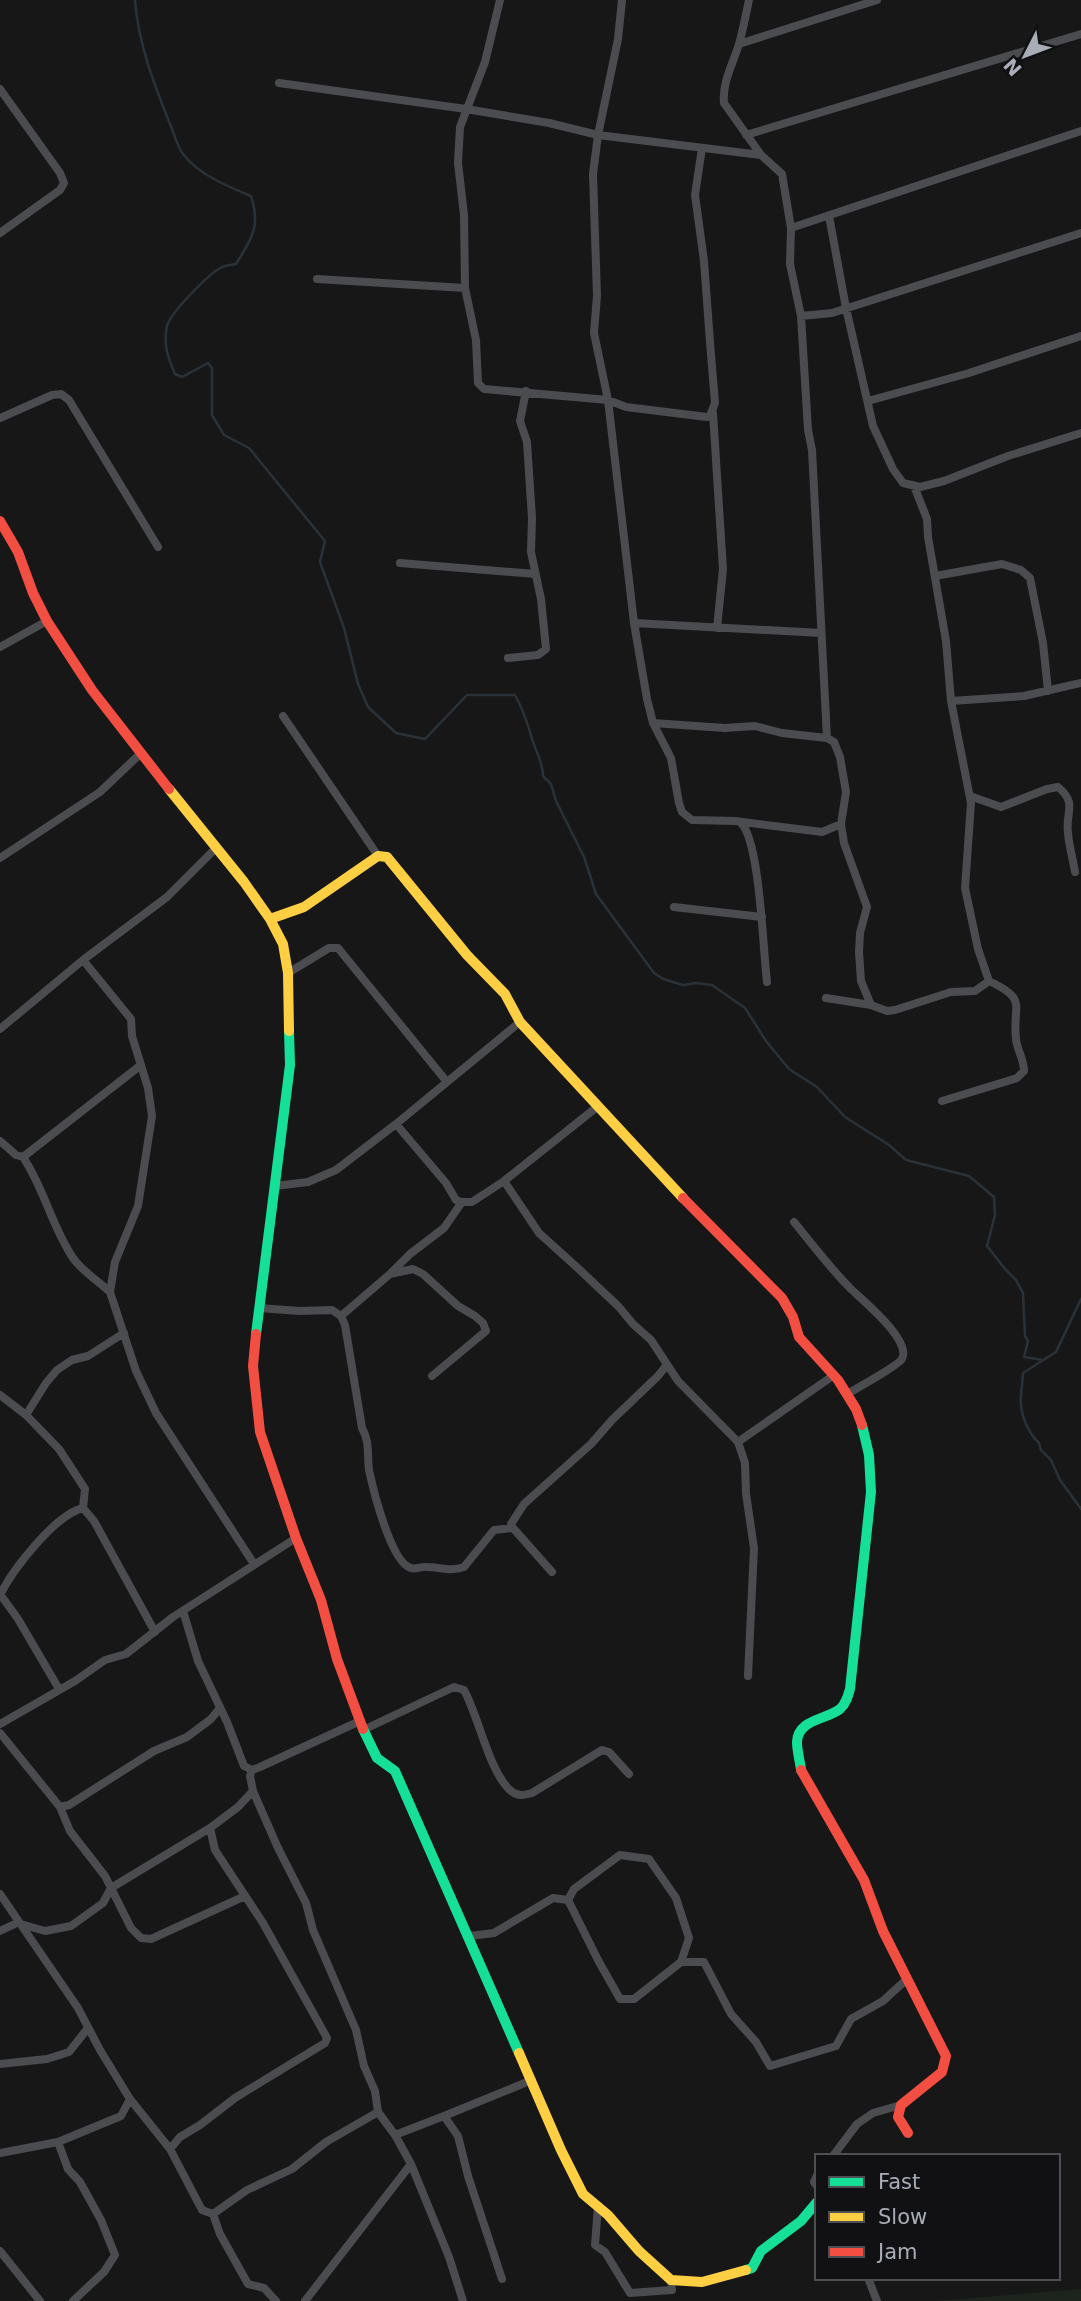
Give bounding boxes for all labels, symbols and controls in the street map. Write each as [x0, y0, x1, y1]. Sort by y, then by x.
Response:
north arrow [990, 21, 1060, 91]
text: N [999, 54, 1026, 81]
legend [815, 2154, 1060, 2280]
text: Fast [878, 2170, 920, 2194]
text: Slow [878, 2205, 927, 2229]
text: Jam [876, 2240, 918, 2264]

